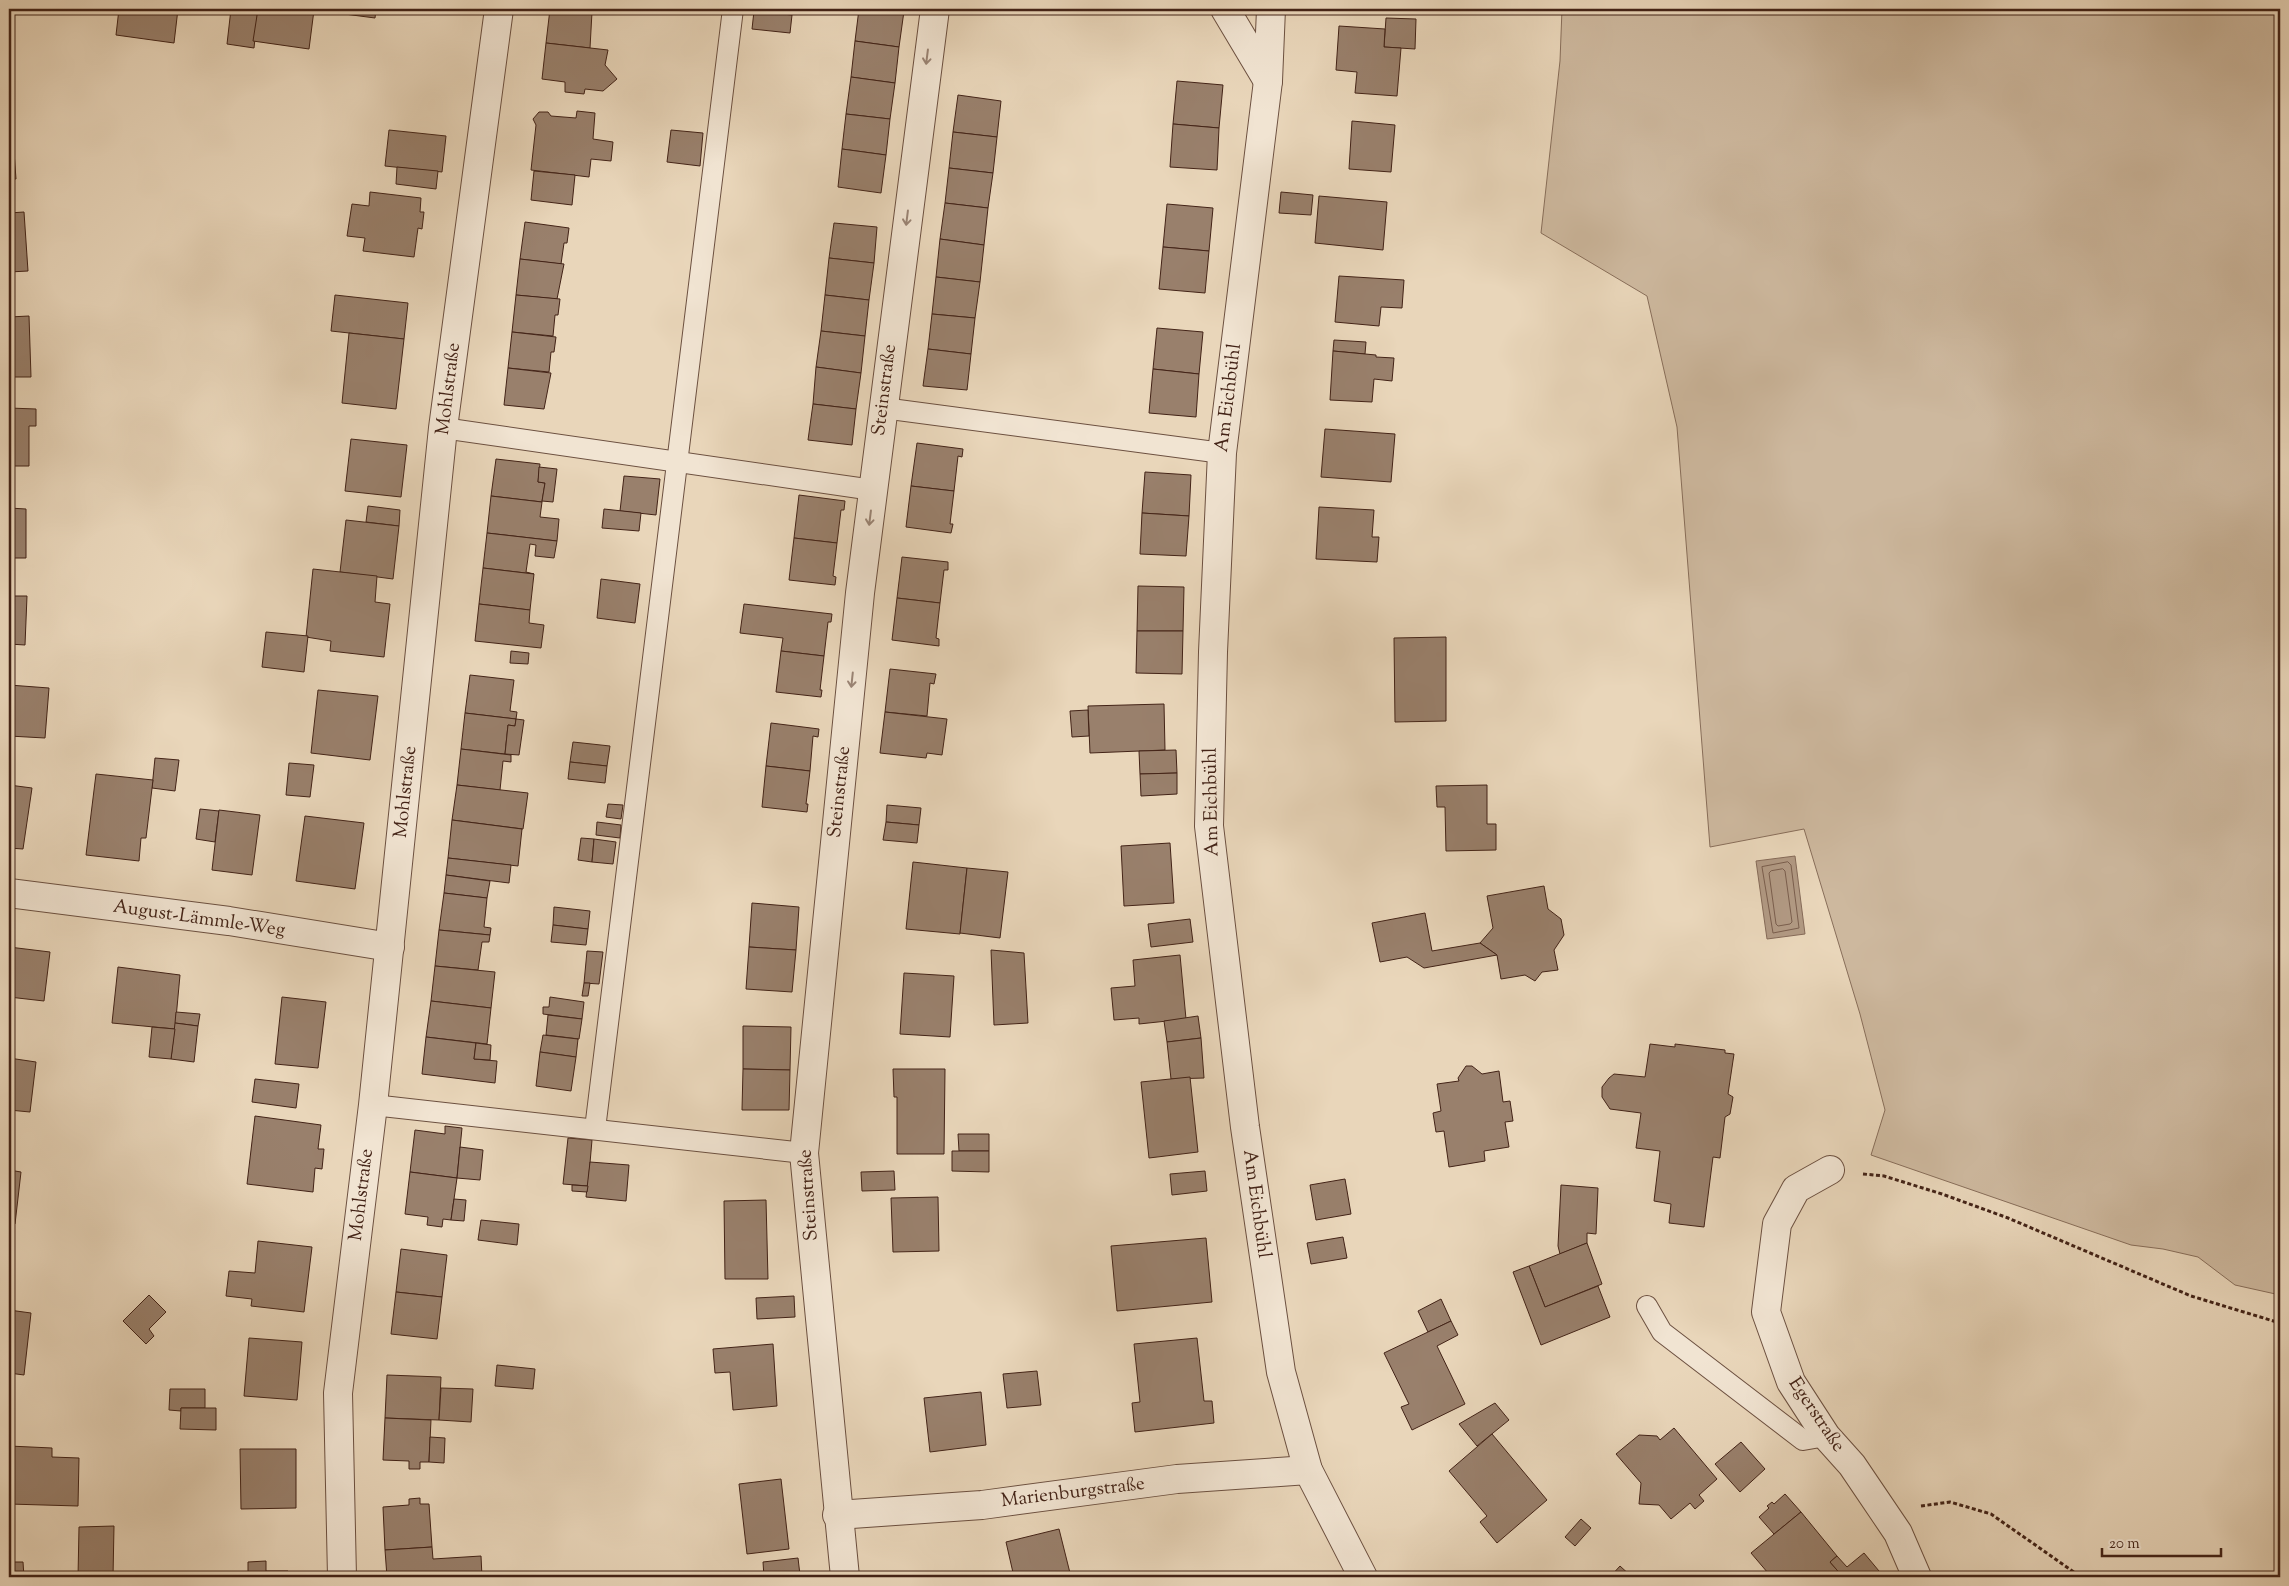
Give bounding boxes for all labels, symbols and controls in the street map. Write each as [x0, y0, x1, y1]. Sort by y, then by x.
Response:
one-way arrow [922, 49, 932, 65]
one-way arrow [902, 210, 912, 226]
street label: Mohlstraße [430, 341, 468, 437]
street label: Am Eichbühl [1209, 342, 1249, 454]
street label: Steinstraße [866, 343, 904, 437]
one-way arrow [864, 510, 874, 526]
one-way arrow [847, 672, 857, 688]
street label: Mohlstraße [388, 744, 424, 839]
street label: Steinstraße [822, 745, 858, 839]
street label: Am Eichbühl [1198, 747, 1226, 857]
street label: August-Lämmle-Weg [111, 894, 287, 944]
street label: Mohlstraße [343, 1147, 381, 1243]
street label: Steinstraße [792, 1148, 826, 1242]
street label: Am Eichbühl [1235, 1148, 1277, 1260]
street label: Egerstraße [1781, 1372, 1851, 1458]
street label: Marienburgstraße [1000, 1471, 1147, 1515]
scale bar [2102, 1526, 2220, 1558]
text: 20 m [2109, 1534, 2140, 1555]

